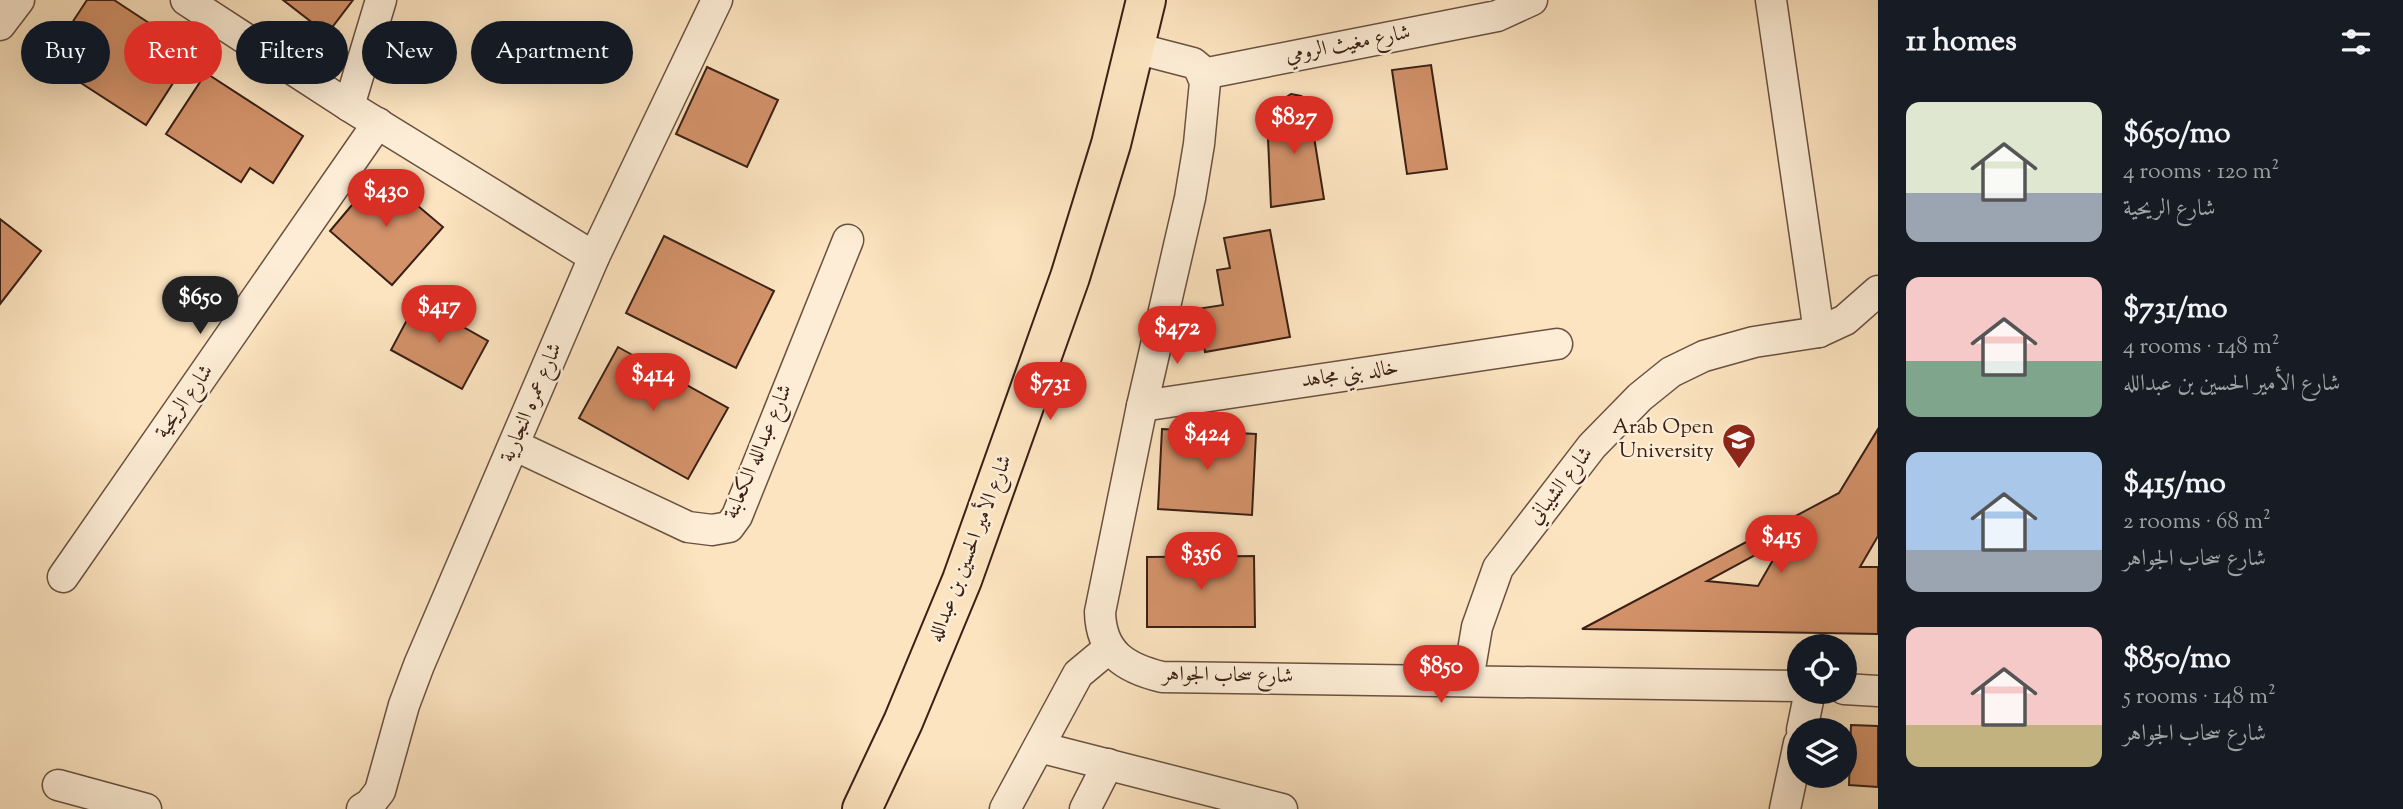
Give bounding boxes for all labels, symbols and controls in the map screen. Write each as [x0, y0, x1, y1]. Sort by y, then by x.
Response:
street label: شارع مغيث الرومي [1283, 18, 1413, 73]
chip: Buy [21, 21, 110, 84]
chip: Rent [124, 21, 222, 84]
chip: Filters [236, 21, 348, 84]
chip: New [362, 21, 457, 84]
chip: Apartment [471, 21, 633, 84]
text: 11 homes [1906, 21, 2017, 64]
icon: filters [2337, 23, 2375, 61]
pin: $827 [1253, 96, 1335, 156]
text: $827 [1271, 102, 1317, 135]
text: $650/mo [2123, 113, 2231, 156]
icon: home [1962, 130, 2046, 214]
text: 4 rooms · 120 m² [2123, 156, 2279, 189]
pin: $430 [345, 170, 427, 229]
text: $430 [363, 175, 409, 208]
text: شارع الريحية [2123, 193, 2216, 226]
pin: $650 [159, 276, 241, 336]
text: $650 [178, 282, 222, 315]
pin: $417 [398, 286, 480, 345]
text: $731/mo [2123, 288, 2228, 331]
text: $417 [417, 291, 461, 324]
icon: home [1962, 305, 2046, 389]
pin: $472 [1136, 306, 1218, 366]
text: $472 [1154, 312, 1200, 345]
text: 4 rooms · 148 m² [2123, 331, 2280, 364]
street label: شارع عمره النجارية [493, 338, 572, 468]
street label: خالد بني مجاهد [1299, 353, 1401, 399]
pin: $414 [612, 354, 694, 413]
street label: شارع الريحية [148, 359, 222, 446]
text: $414 [631, 359, 675, 392]
pin: $731 [1009, 362, 1091, 422]
text: $731 [1030, 368, 1070, 401]
text: شارع الأمير الحسين بن عبدالله [2123, 368, 2340, 401]
street label: شارع عبدالله الكعابنة [717, 380, 802, 525]
pin: $424 [1166, 412, 1248, 472]
place label: Arab Open University [1612, 413, 1715, 467]
text: $424 [1184, 418, 1230, 451]
school or university icon: Arab Open University [1720, 421, 1758, 470]
street label: شارع الشيباني [1521, 441, 1602, 532]
street label: شارع الأمير الحسين بن عبدالله [920, 450, 1022, 647]
text: $415/mo [2123, 463, 2226, 506]
icon: home [1962, 480, 2046, 564]
text: 2 rooms · 68 m² [2123, 506, 2271, 539]
pin: $415 [1740, 516, 1822, 575]
text: $415 [1761, 521, 1801, 554]
pin: $356 [1160, 532, 1242, 592]
text: $356 [1181, 538, 1221, 571]
text: شارع سحاب الجواهر [2123, 543, 2266, 576]
map controls [1787, 634, 1857, 788]
button: locate [1787, 634, 1857, 704]
text: $850/mo [2123, 638, 2231, 681]
pin: $850 [1400, 646, 1482, 705]
text: $850 [1419, 651, 1463, 684]
icon: home [1962, 655, 2046, 739]
street label: شارع سحاب الجواهر [1160, 660, 1294, 693]
text: 5 rooms · 148 m² [2123, 681, 2276, 714]
button: layers [1787, 718, 1857, 788]
text: شارع سحاب الجواهر [2123, 718, 2266, 751]

